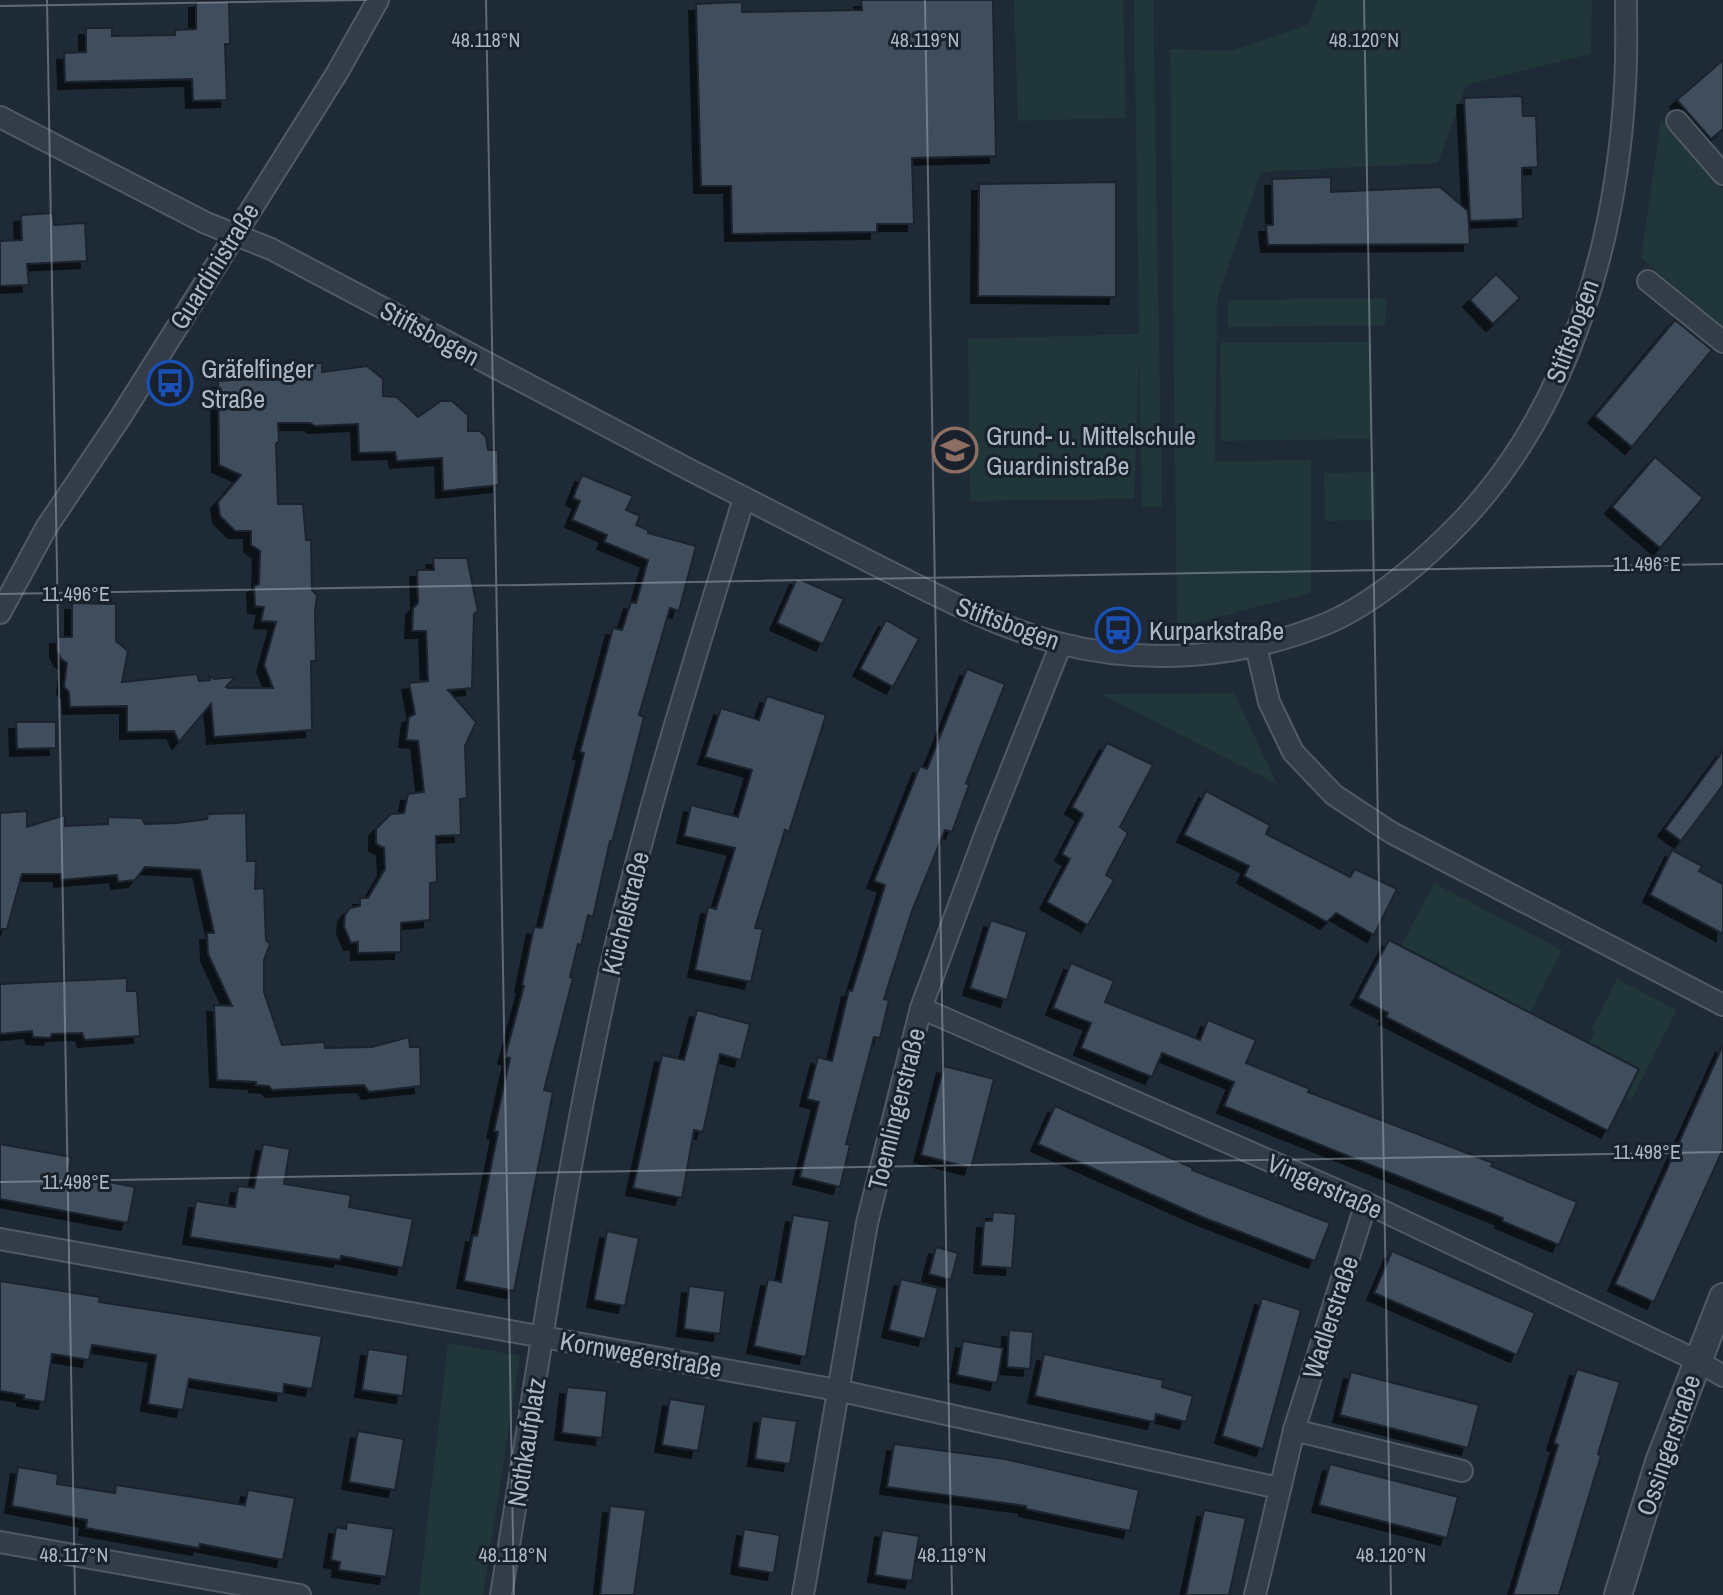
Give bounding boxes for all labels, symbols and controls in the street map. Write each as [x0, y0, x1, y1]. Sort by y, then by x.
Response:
text: 48.118°N [452, 26, 520, 53]
text: 48.119°N [891, 26, 959, 53]
text: 48.120°N [1329, 26, 1399, 53]
street label: Guardinistraße [161, 196, 267, 336]
street label: Stiftsbogen [1537, 274, 1607, 388]
street label: Stiftsbogen [374, 292, 486, 374]
place label: Gräfelfinger Straße [201, 351, 314, 416]
bus stop icon: Gräfelfinger Straße [146, 359, 194, 407]
place label: Grund- u. Mittelschule Guardinistraße [986, 418, 1196, 483]
school or university icon: Grund- u. Mittelschule Guardinistraße [931, 426, 979, 474]
text: 11.496°E [1613, 550, 1681, 577]
text: 11.496°E [42, 580, 110, 607]
street label: Stiftsbogen [951, 588, 1065, 658]
bus stop icon: Kurparkstraße [1094, 606, 1142, 654]
place label: Kurparkstraße [1149, 613, 1284, 648]
street label: Küchelstraße [593, 848, 657, 978]
street label: Toemlingerstraße [859, 1024, 933, 1194]
text: 11.498°E [1613, 1138, 1681, 1165]
street label: Vingerstraße [1262, 1145, 1388, 1227]
text: 11.498°E [42, 1168, 110, 1195]
street label: Wadlerstraße [1294, 1251, 1366, 1383]
street label: Kornwegerstraße [557, 1323, 725, 1385]
street label: Ossingerstraße [1628, 1370, 1708, 1520]
street label: Nothkaufplatz [499, 1375, 553, 1509]
text: 48.117°N [40, 1541, 108, 1568]
text: 48.118°N [479, 1541, 547, 1568]
text: 48.119°N [918, 1541, 986, 1568]
text: 48.120°N [1356, 1541, 1426, 1568]

